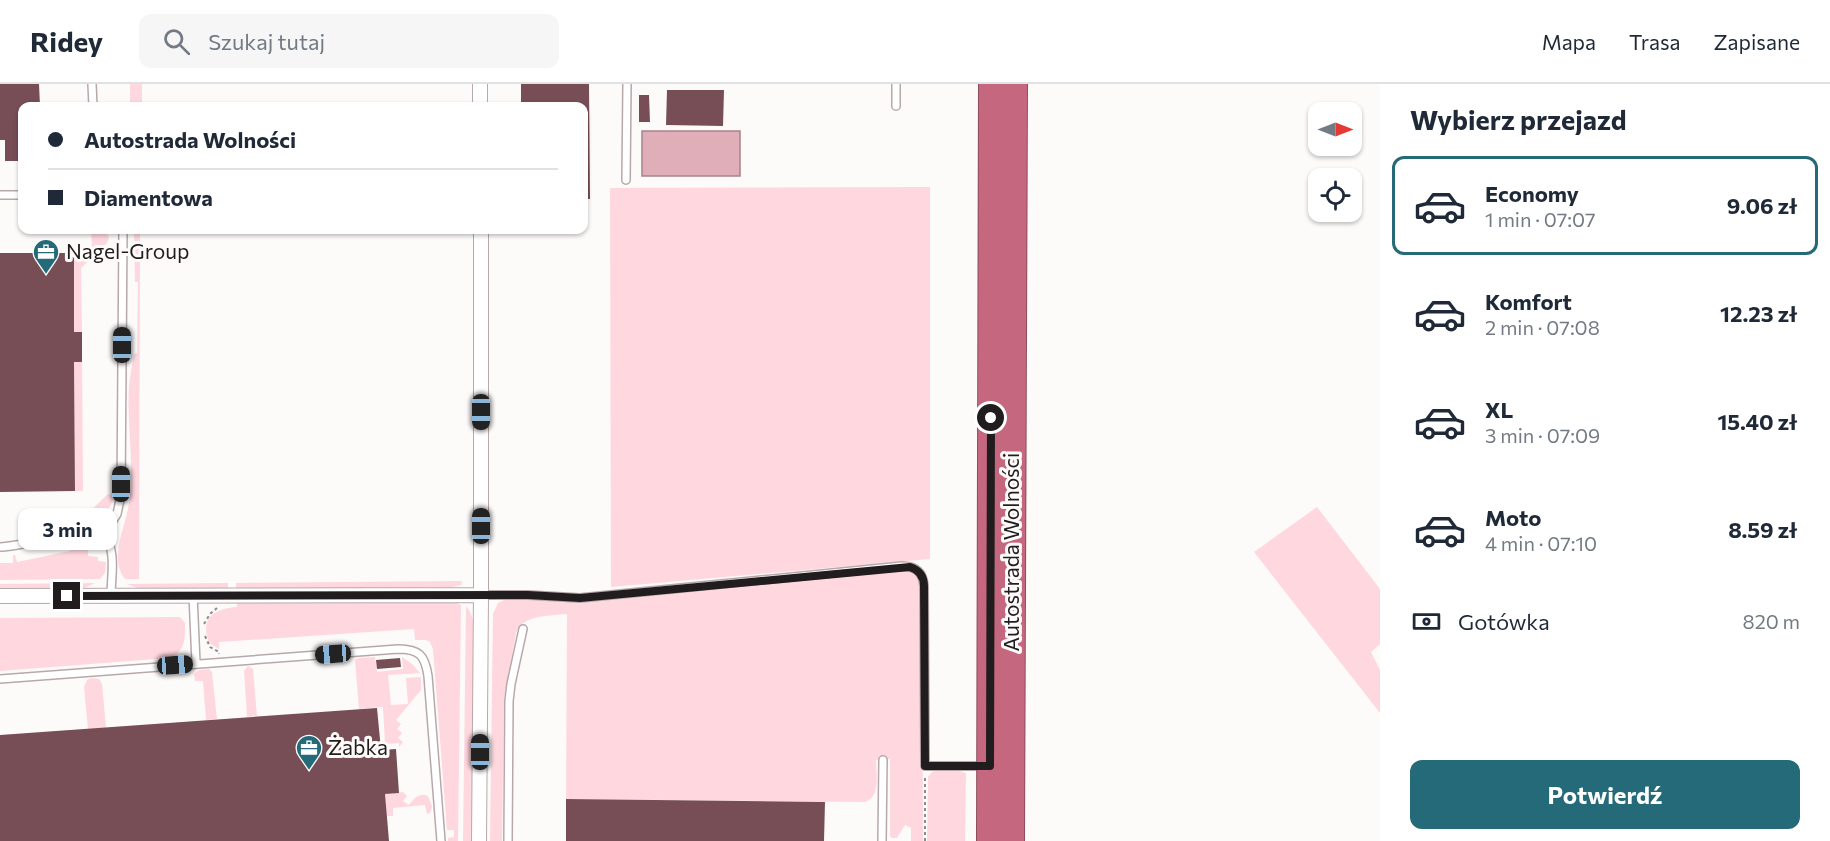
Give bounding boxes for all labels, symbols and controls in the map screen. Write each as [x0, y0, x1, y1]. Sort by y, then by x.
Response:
search box [139, 14, 559, 68]
text: Ridey [30, 24, 103, 58]
icon: search [160, 25, 193, 58]
text: Szukaj tutaj [208, 28, 325, 55]
text: Mapa [1542, 29, 1596, 54]
text: Trasa [1629, 29, 1680, 54]
text: Zapisane [1713, 29, 1800, 54]
north arrow [1308, 102, 1362, 156]
map controls [1308, 102, 1362, 222]
text: Wybierz przejazd [1410, 103, 1627, 136]
text: Autostrada Wolności [84, 126, 296, 153]
button: locate [1308, 168, 1362, 222]
icon: car [1413, 179, 1467, 233]
text: Economy [1485, 180, 1579, 207]
text: Diamentowa [84, 184, 213, 211]
text: 9.06 zł [1727, 192, 1797, 219]
text: 1 min · 07:07 [1485, 207, 1596, 231]
office icon: Nagel-Group [31, 237, 61, 275]
place label: Nagel-Group [66, 238, 189, 263]
icon: car [1413, 287, 1467, 341]
text: Komfort [1485, 288, 1572, 315]
text: 12.23 zł [1720, 300, 1797, 327]
text: 2 min · 07:08 [1485, 315, 1600, 339]
car [113, 327, 131, 363]
car [472, 394, 490, 430]
icon: car [1413, 395, 1467, 449]
text: XL [1485, 396, 1513, 423]
route start [977, 404, 1004, 431]
text: 15.40 zł [1717, 408, 1797, 435]
text: 3 min · 07:09 [1485, 423, 1600, 447]
street label: Autostrada Wolności [998, 453, 1023, 651]
car [112, 466, 130, 502]
icon: car [1413, 503, 1467, 557]
text: Moto [1485, 504, 1541, 531]
car [472, 508, 490, 544]
callout: 3 min [17, 509, 116, 551]
text: 8.59 zł [1728, 516, 1797, 543]
text: 3 min [42, 517, 93, 541]
text: 4 min · 07:10 [1485, 531, 1597, 555]
route end [53, 582, 80, 609]
icon: cash [1410, 605, 1443, 638]
text: Gotówka [1458, 608, 1550, 635]
text: 820 m [1743, 609, 1800, 633]
car [314, 644, 352, 664]
car [156, 655, 194, 675]
office icon: Żabka [294, 733, 324, 771]
place label: Żabka [328, 734, 388, 759]
car [471, 734, 489, 770]
button: Potwierdź [1410, 760, 1800, 829]

